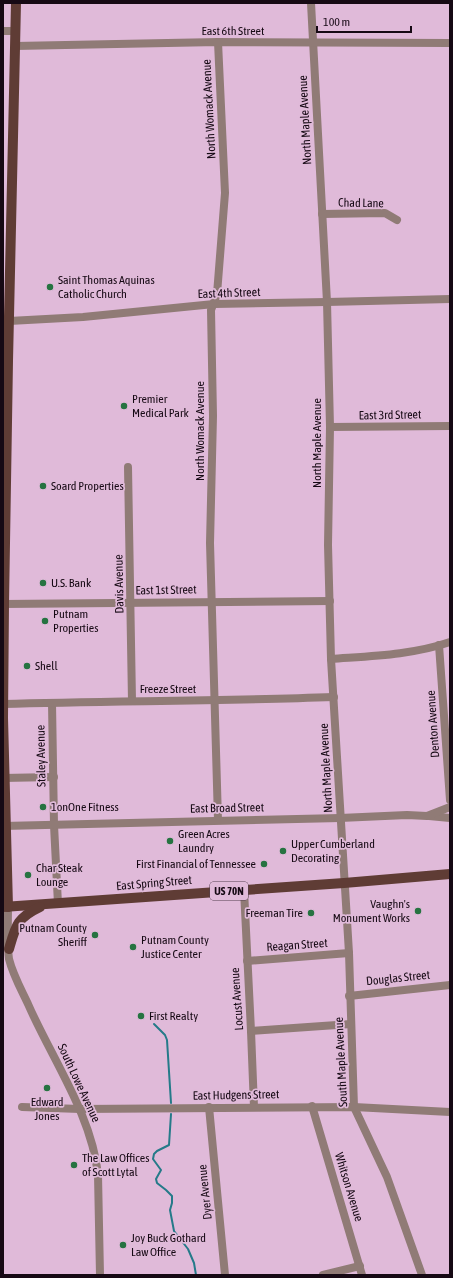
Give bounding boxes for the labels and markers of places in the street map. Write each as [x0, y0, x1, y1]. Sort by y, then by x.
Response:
place label: Saint Thomas Aquinas Catholic Church [58, 273, 155, 301]
marker: Saint Thomas Aquinas Catholic Church [45, 282, 55, 292]
place label: Premier Medical Park [132, 392, 189, 420]
marker: Premier Medical Park [119, 401, 129, 411]
place label: Soard Properties [51, 479, 124, 493]
marker: Soard Properties [38, 481, 48, 491]
place label: U.S. Bank [51, 576, 92, 590]
marker: U.S. Bank [38, 578, 48, 588]
place label: Putnam Properties [53, 607, 99, 635]
marker: Putnam Properties [40, 616, 50, 626]
place label: Shell [35, 659, 58, 673]
marker: Shell [22, 661, 32, 671]
place label: 1onOne Fitness [51, 800, 119, 814]
marker: 1onOne Fitness [38, 802, 48, 812]
place label: Green Acres Laundry [178, 827, 230, 855]
marker: Green Acres Laundry [165, 836, 175, 846]
place label: Upper Cumberland Decorating [291, 837, 375, 865]
marker: Upper Cumberland Decorating [278, 846, 288, 856]
place label: First Financial of Tennessee [136, 857, 256, 871]
marker: First Financial of Tennessee [259, 859, 269, 869]
place label: Char Steak Lounge [36, 861, 83, 889]
marker: Char Steak Lounge [23, 870, 33, 880]
place label: Vaughn's Monument Works [333, 897, 410, 925]
place label: Freeman Tire [246, 906, 303, 920]
marker: Vaughn's Monument Works [413, 906, 423, 916]
marker: Freeman Tire [306, 908, 316, 918]
place label: Putnam County Sheriff [19, 921, 87, 949]
marker: Putnam County Sheriff [90, 930, 100, 940]
place label: Putnam County Justice Center [141, 933, 209, 961]
marker: Putnam County Justice Center [128, 942, 138, 952]
place label: First Realty [149, 1009, 198, 1023]
marker: First Realty [136, 1011, 146, 1021]
marker: Edward Jones [42, 1083, 52, 1093]
place label: Edward Jones [31, 1095, 63, 1123]
place label: The Law Offices of Scott Lytal [82, 1151, 149, 1179]
marker: The Law Offices of Scott Lytal [69, 1160, 79, 1170]
place label: Joy Buck Gothard Law Office [131, 1231, 206, 1259]
marker: Joy Buck Gothard Law Office [118, 1240, 128, 1250]

